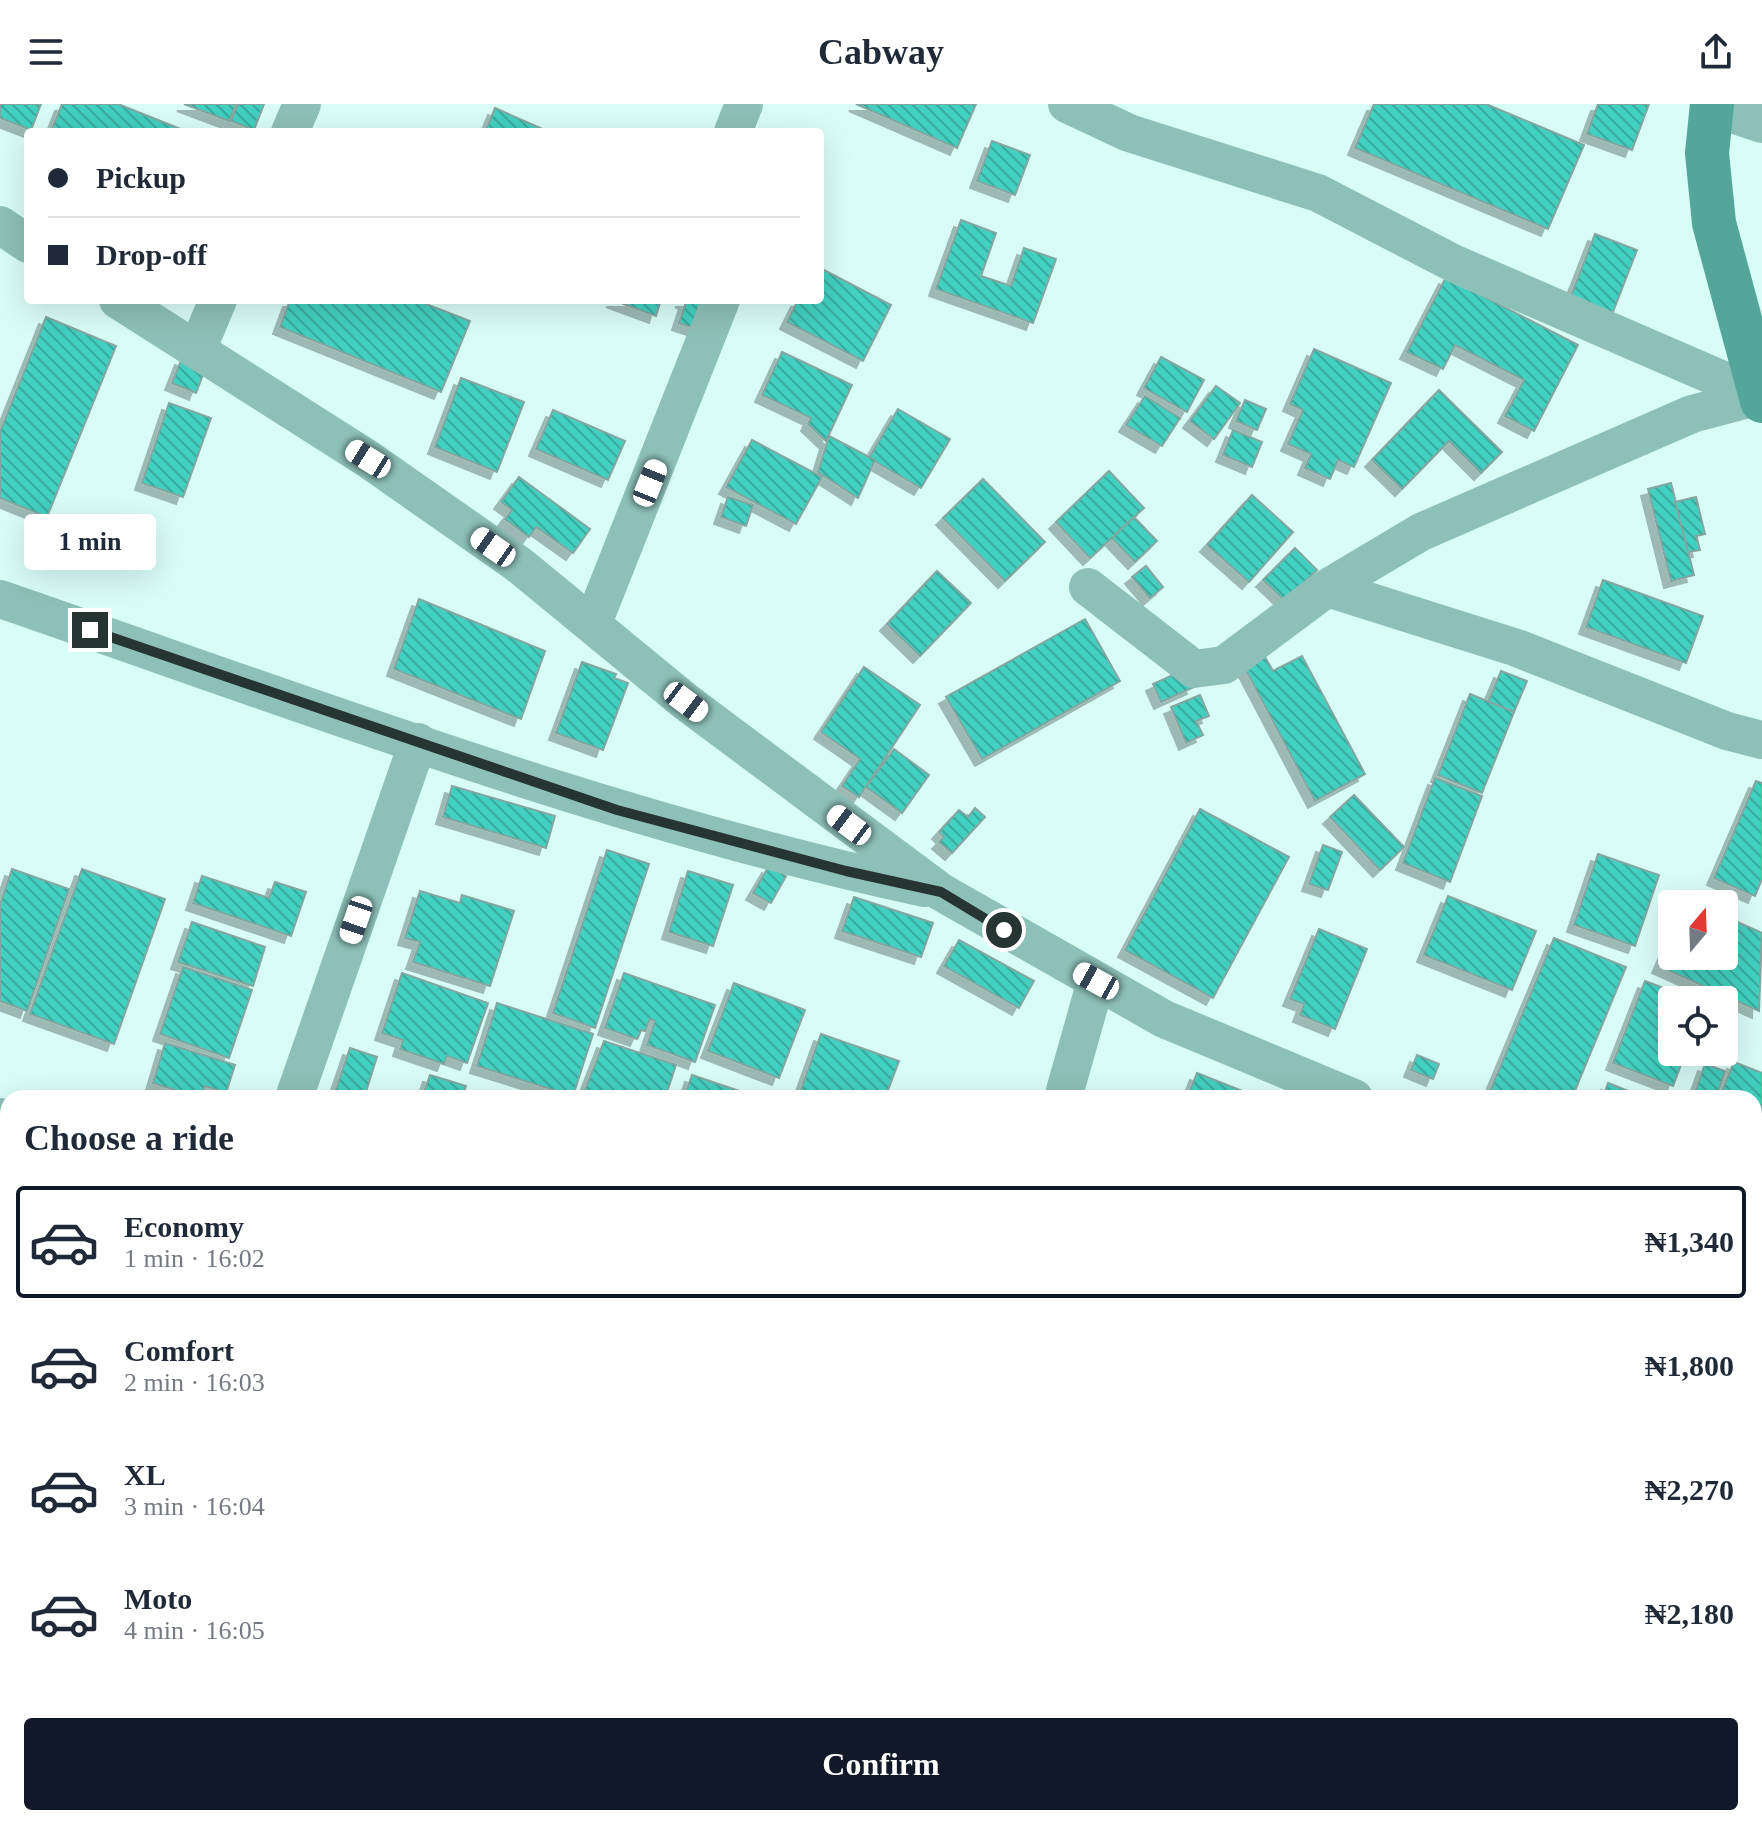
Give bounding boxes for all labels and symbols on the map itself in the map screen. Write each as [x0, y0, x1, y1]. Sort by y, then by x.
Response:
car [341, 436, 395, 482]
car [630, 456, 670, 510]
callout: 1 min [24, 514, 156, 570]
car [466, 523, 520, 571]
route end [72, 612, 108, 648]
car [660, 678, 712, 726]
car [823, 801, 875, 849]
north arrow [1658, 890, 1738, 970]
car [337, 893, 375, 947]
route start [986, 912, 1022, 948]
car [1069, 959, 1123, 1003]

